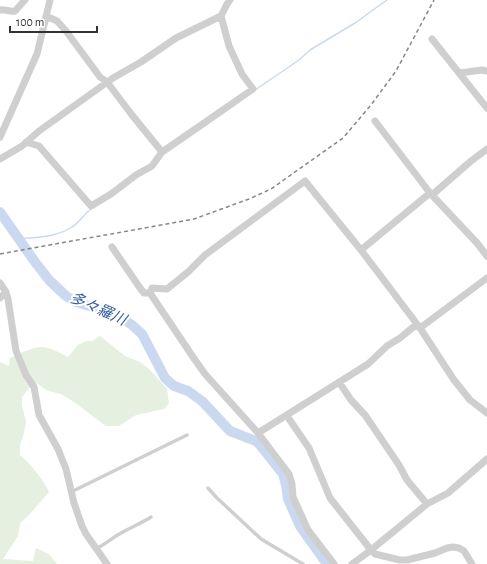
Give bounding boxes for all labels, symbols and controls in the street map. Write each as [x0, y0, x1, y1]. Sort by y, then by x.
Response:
scale bar [10, 8, 97, 34]
text: 100 m [16, 16, 44, 28]
water label: 多々羅川 [68, 289, 131, 329]

